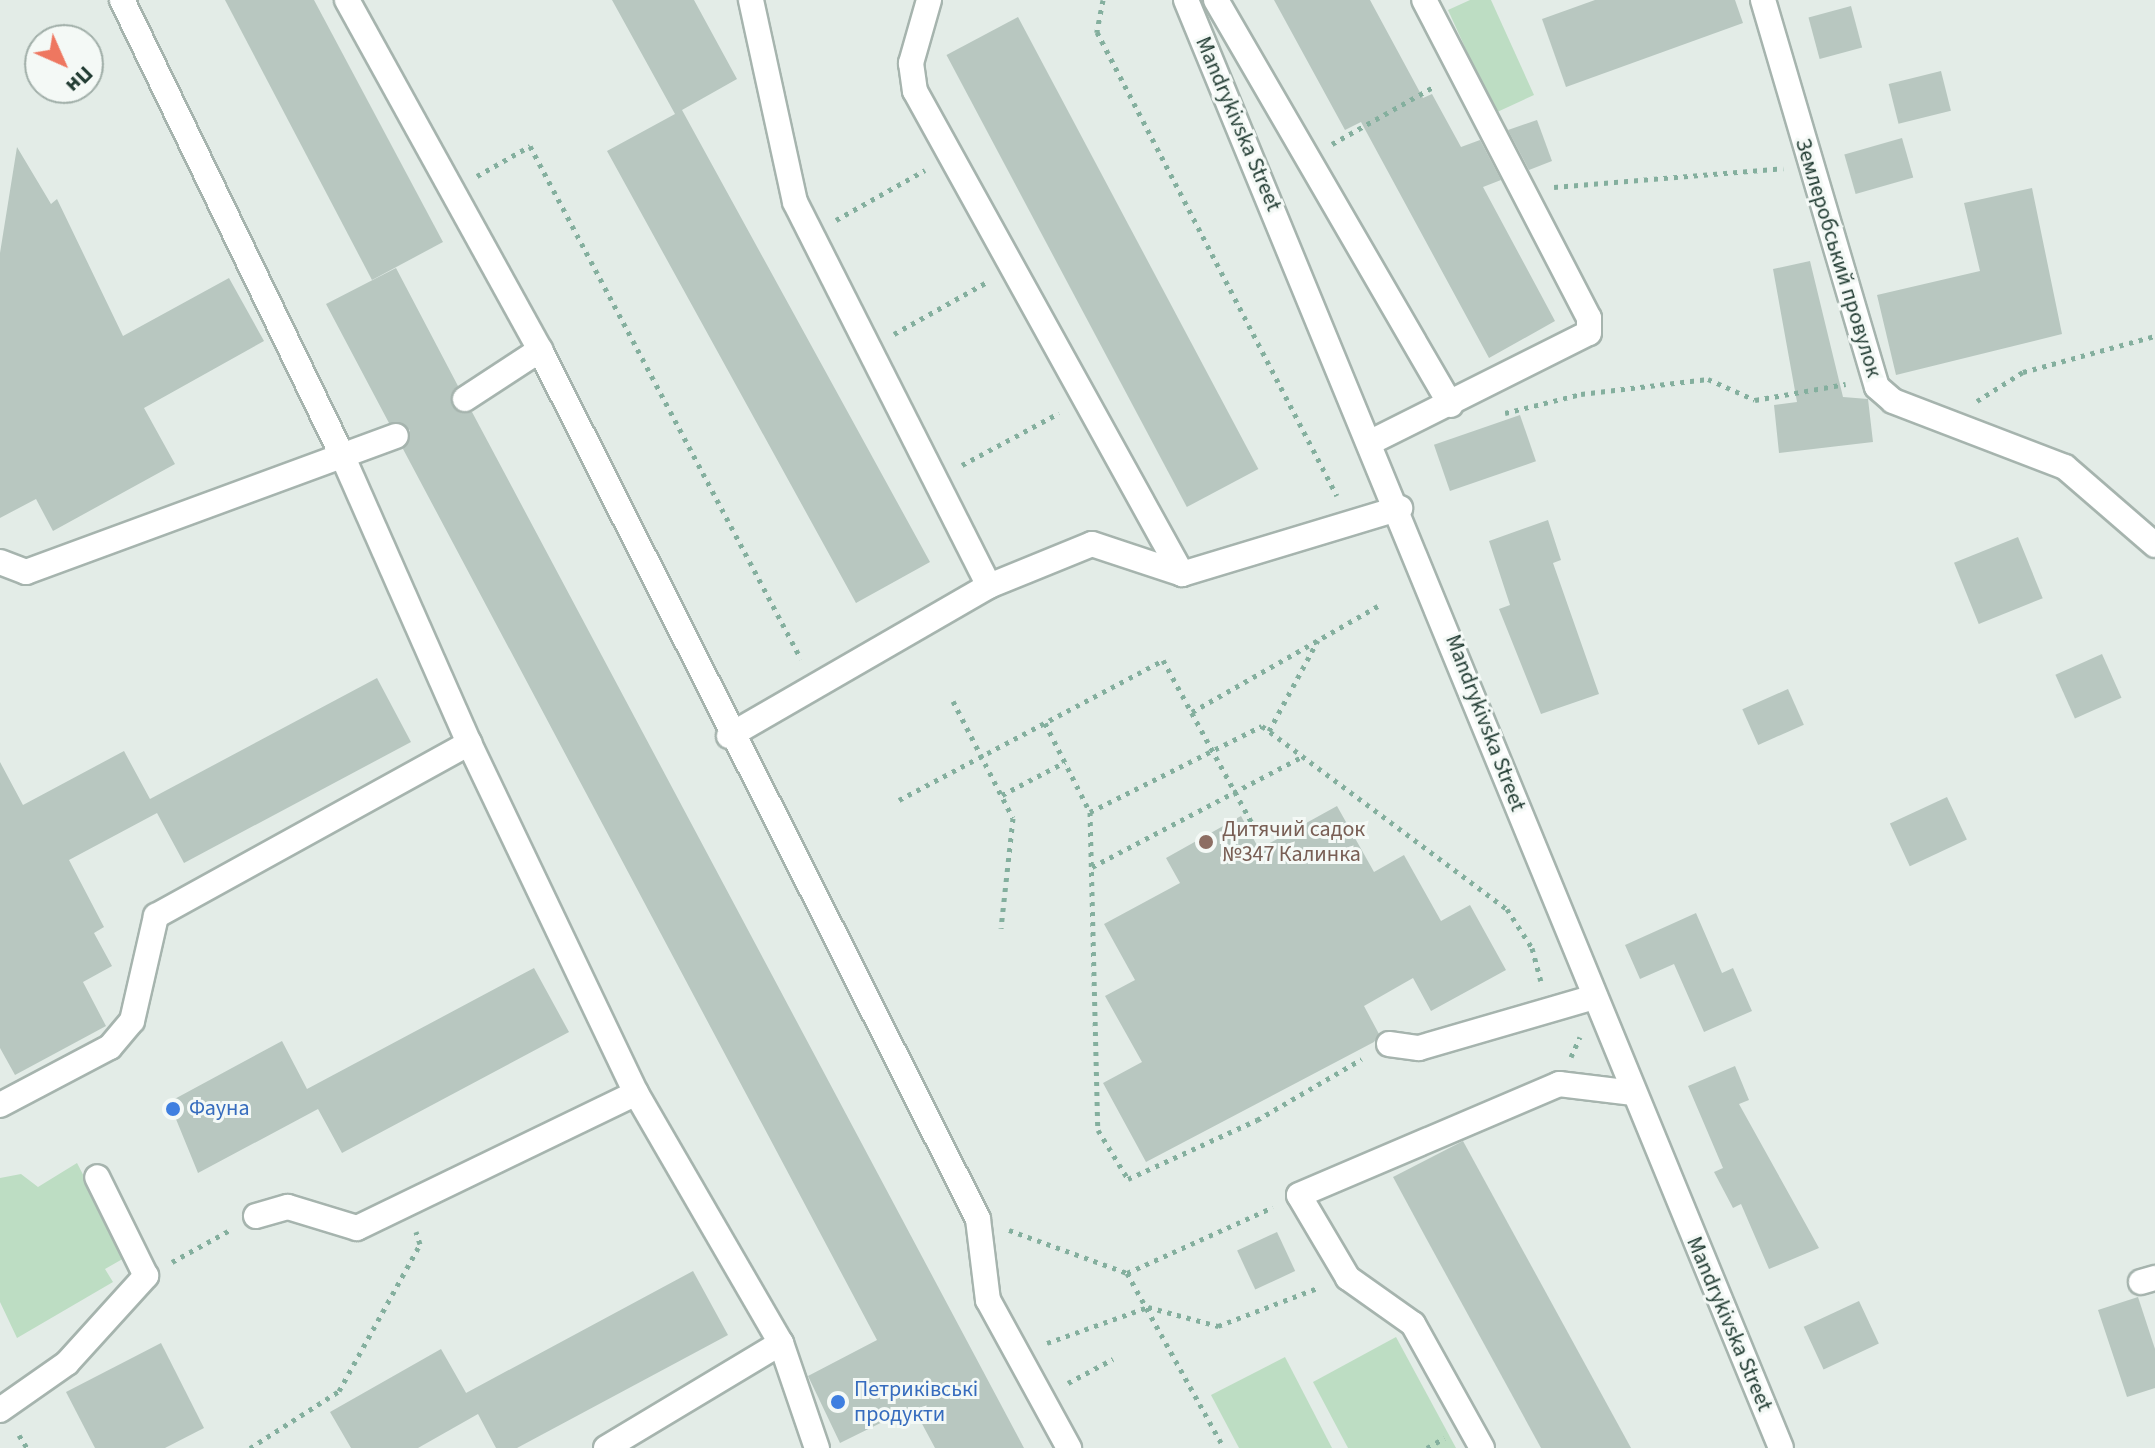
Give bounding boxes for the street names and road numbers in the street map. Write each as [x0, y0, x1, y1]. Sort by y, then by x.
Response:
street label: Mandrykivska Street [1189, 33, 1287, 215]
street label: Землеробський провулок [1789, 135, 1887, 381]
street label: Mandrykivska Street [1439, 631, 1531, 815]
street label: Mandrykivska Street [1680, 1233, 1778, 1415]

